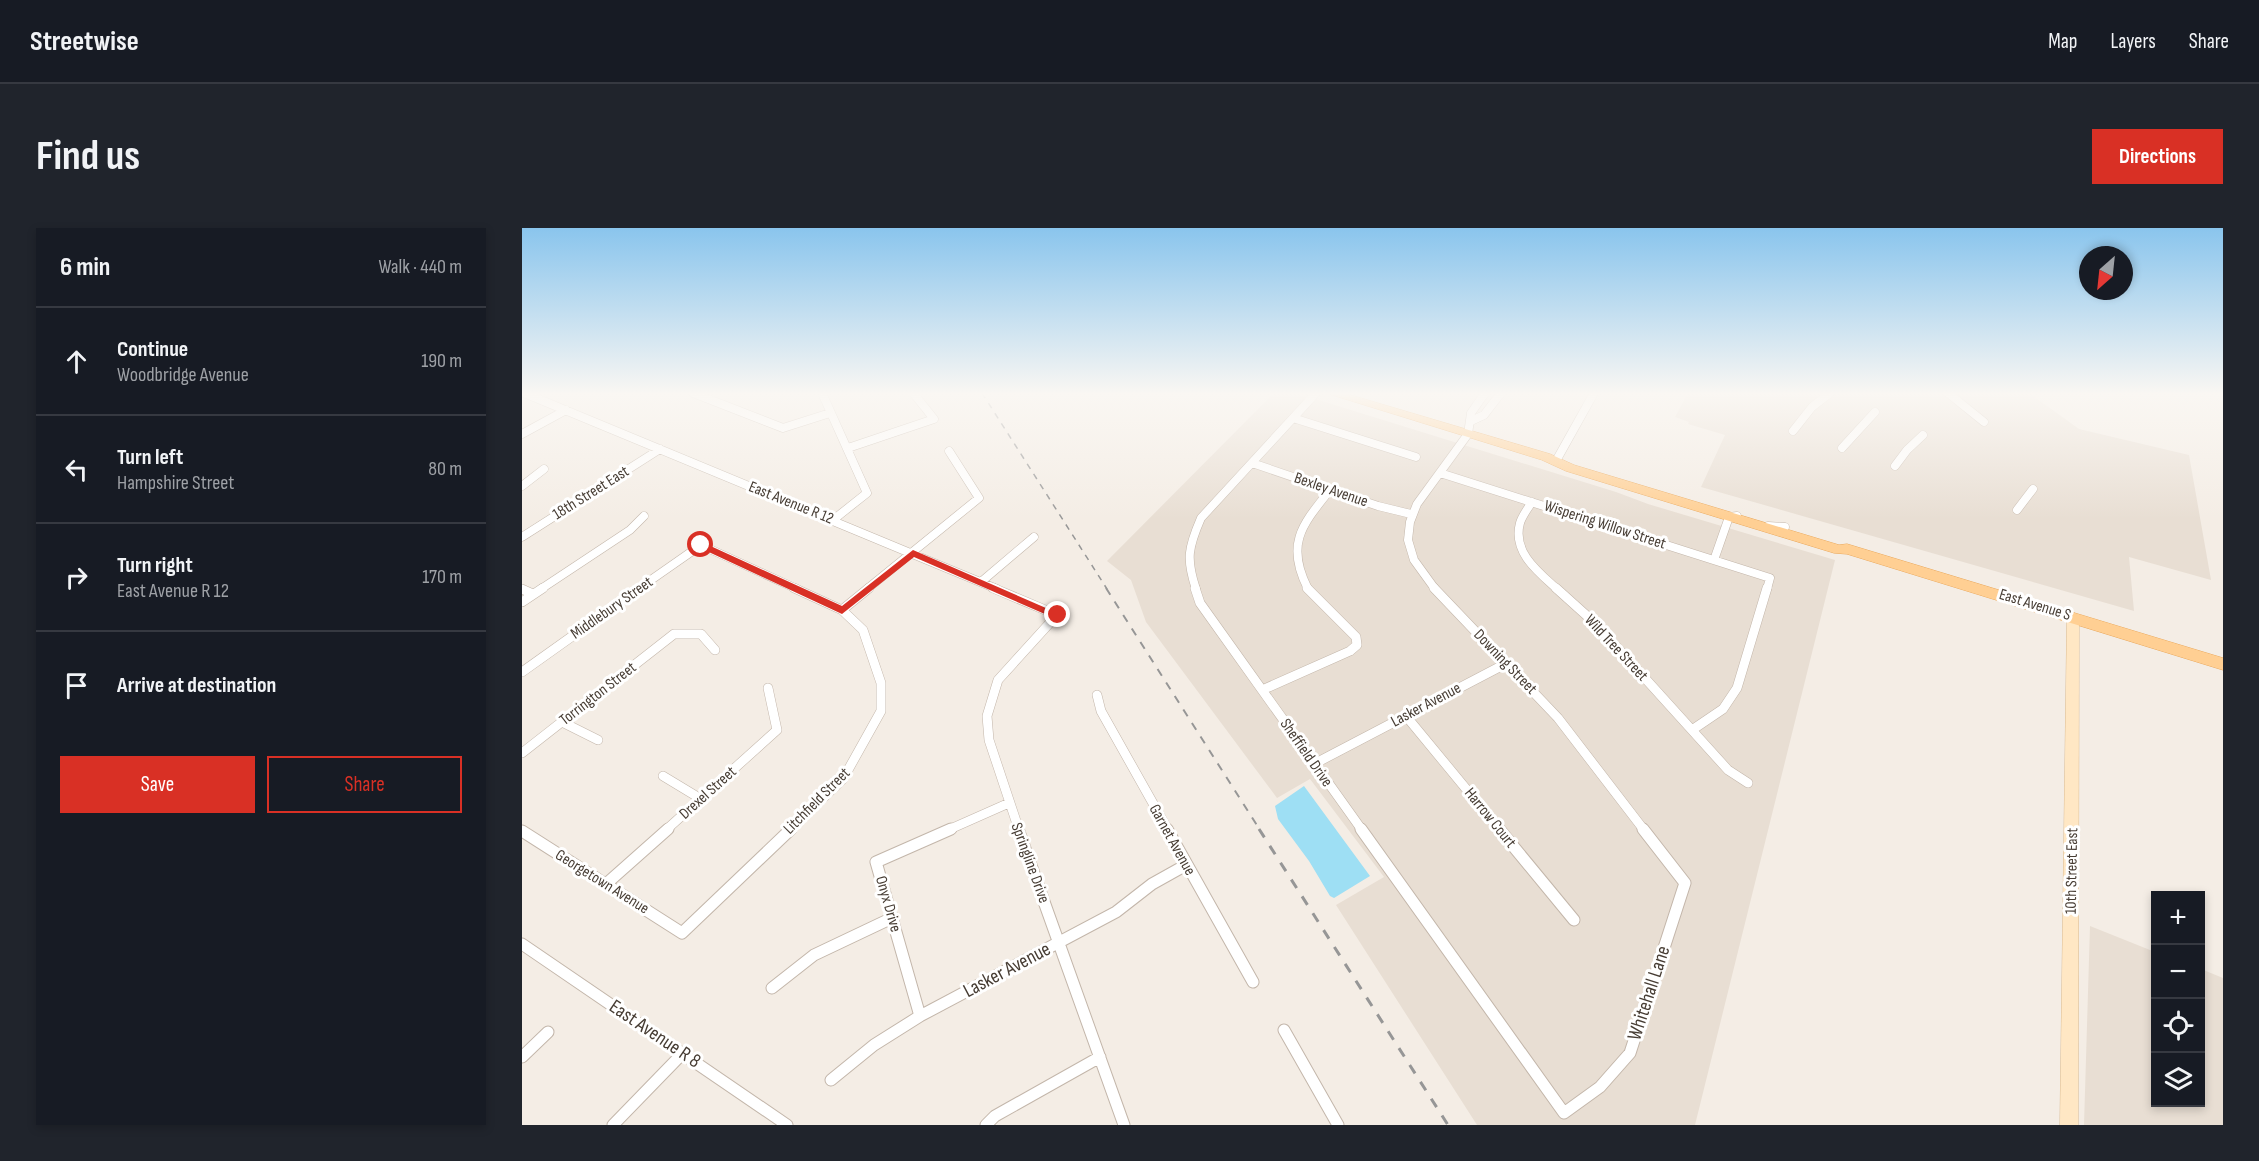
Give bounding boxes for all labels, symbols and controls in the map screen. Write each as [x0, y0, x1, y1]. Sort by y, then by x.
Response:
text: Streetwise [30, 25, 139, 58]
text: Map [2048, 29, 2077, 54]
text: Layers [2110, 29, 2156, 54]
text: Share [2189, 29, 2229, 54]
button: Directions [2092, 129, 2223, 184]
text: Find us [36, 131, 140, 182]
north arrow [2079, 246, 2133, 300]
text: 6 min [60, 252, 110, 283]
text: Walk · 440 m [378, 255, 462, 279]
text: Continue [117, 336, 188, 363]
icon: ahead [60, 345, 93, 378]
text: 190 m [421, 349, 462, 373]
text: Woodbridge Avenue [117, 363, 249, 387]
text: Turn left [117, 444, 183, 471]
icon: left [60, 453, 93, 486]
text: 80 m [428, 457, 462, 481]
street label: 18th Street East [549, 462, 633, 524]
street label: Bexley Avenue [1292, 469, 1370, 511]
text: Hampshire Street [117, 471, 234, 495]
street label: East Avenue R 12 [746, 477, 836, 529]
street label: Wispering Willow Street [1542, 496, 1668, 554]
route start [687, 531, 713, 557]
text: Turn right [117, 552, 193, 579]
icon: right [60, 561, 93, 594]
text: 170 m [422, 565, 462, 589]
street label: Middlebury Street [567, 573, 657, 643]
text: East Avenue R 12 [117, 579, 229, 603]
street label: East Avenue S [1997, 585, 2073, 625]
route end [1044, 601, 1070, 627]
street label: Wild Tree Street [1580, 611, 1652, 685]
street label: Downing Street [1469, 626, 1541, 698]
street label: Torrington Street [556, 658, 640, 730]
icon: arrive [60, 669, 93, 702]
text: Arrive at destination [117, 672, 276, 699]
street label: Lasker Avenue [1388, 679, 1464, 731]
street label: Sheffield Drive [1276, 715, 1336, 791]
button: Save [60, 756, 255, 813]
button: Share [267, 756, 462, 813]
street label: Drexel Street [676, 762, 740, 823]
street label: Litchfield Street [780, 764, 854, 838]
street label: Harrow Court [1460, 784, 1520, 852]
street label: Garnet Avenue [1145, 801, 1199, 879]
street label: Springline Drive [1007, 820, 1053, 906]
street label: 10th Street East [2062, 827, 2082, 914]
street label: Georgetown Avenue [552, 846, 652, 918]
street label: Onyx Drive [871, 874, 905, 934]
map controls [2151, 891, 2205, 1107]
button: + [2151, 891, 2205, 945]
street label: Lasker Avenue [959, 937, 1055, 1003]
street label: Whitehall Lane [1622, 943, 1676, 1043]
button: − [2151, 945, 2205, 999]
street label: East Avenue R 8 [605, 995, 705, 1073]
button: locate [2151, 999, 2205, 1053]
button: layers [2151, 1053, 2205, 1107]

